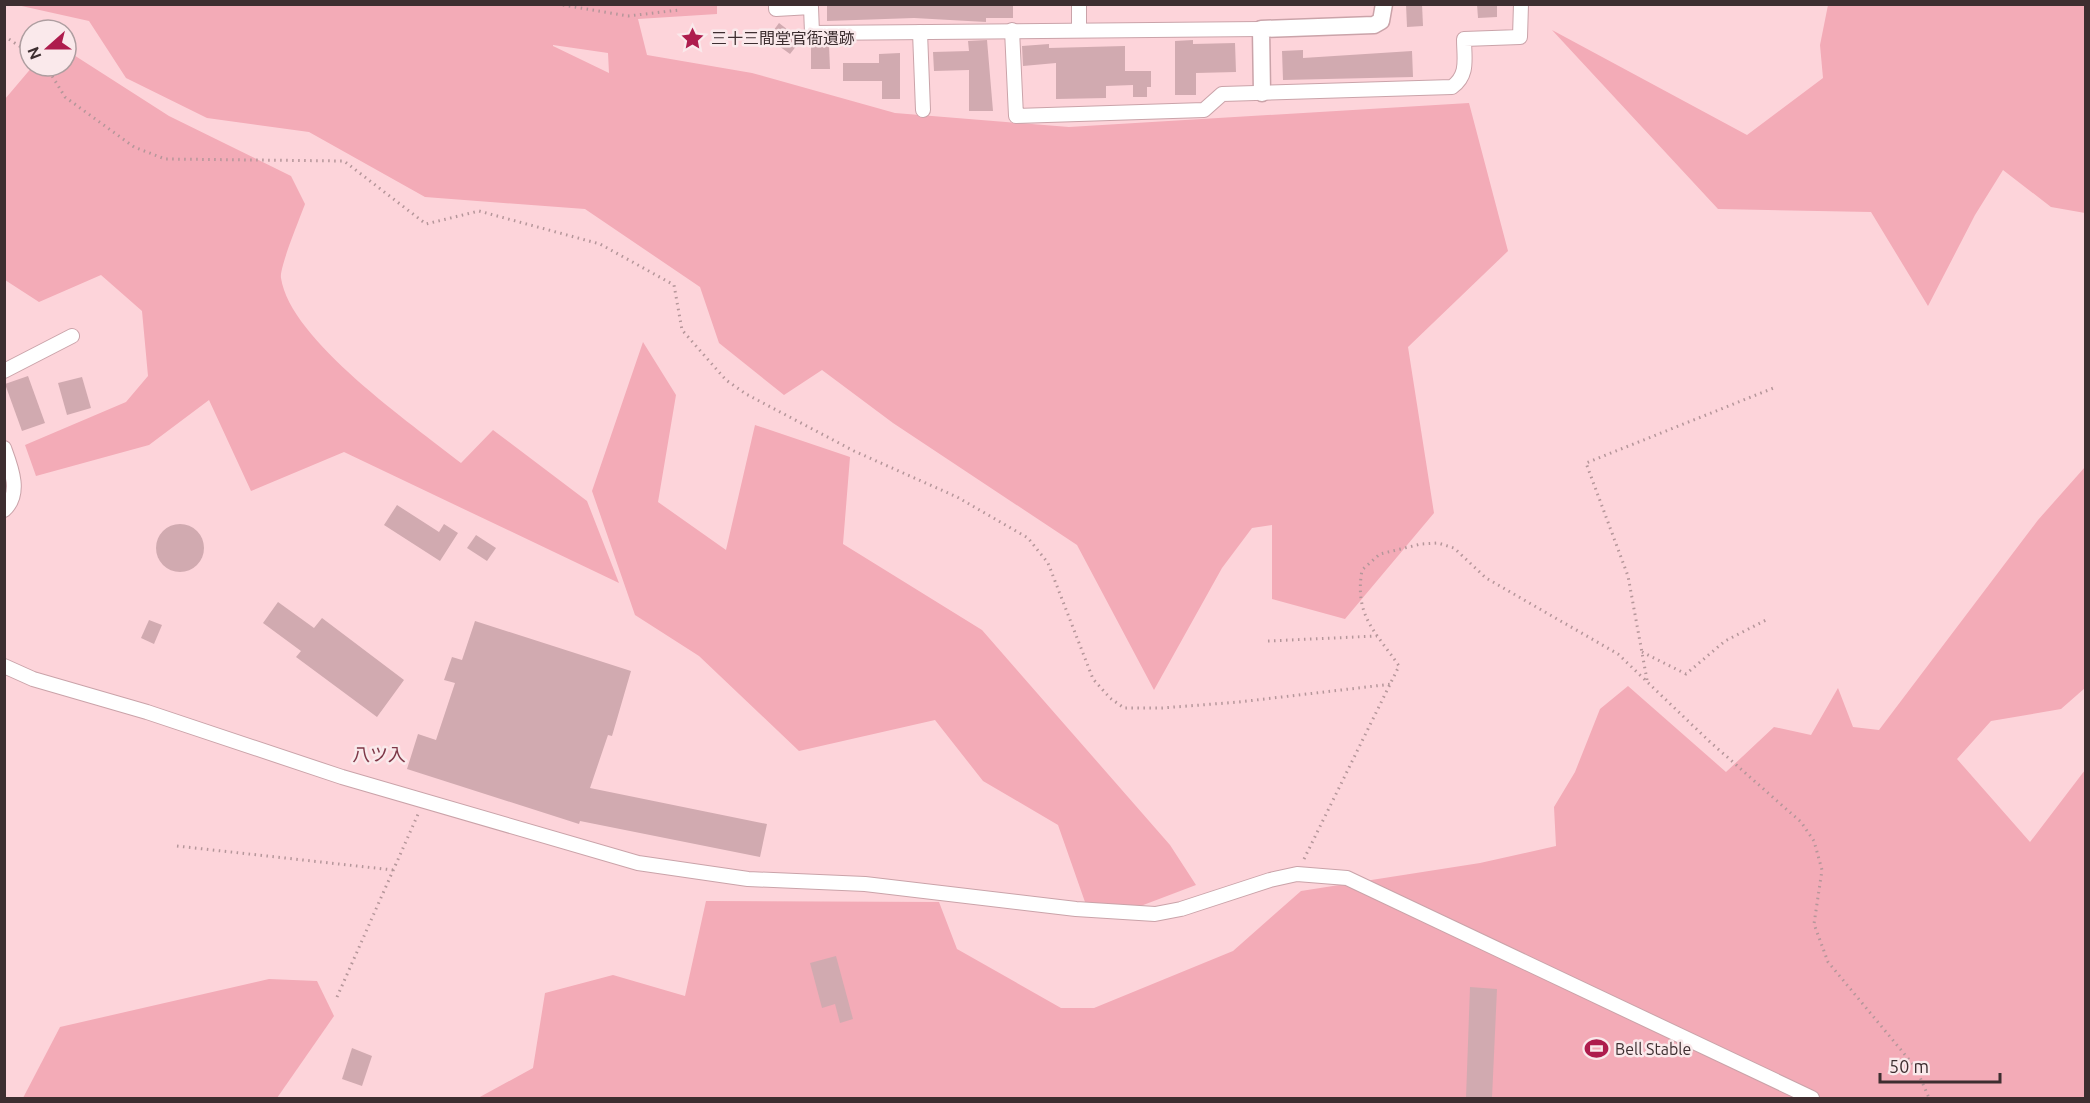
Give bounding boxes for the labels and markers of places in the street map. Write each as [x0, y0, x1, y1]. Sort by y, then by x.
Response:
place icon: 三十三間堂官衙遺跡 [680, 25, 706, 51]
place label: 三十三間堂官衙遺跡 [711, 29, 855, 47]
sports icon: Bell Stable [1584, 1036, 1610, 1062]
place label: Bell Stable [1615, 1040, 1691, 1058]

